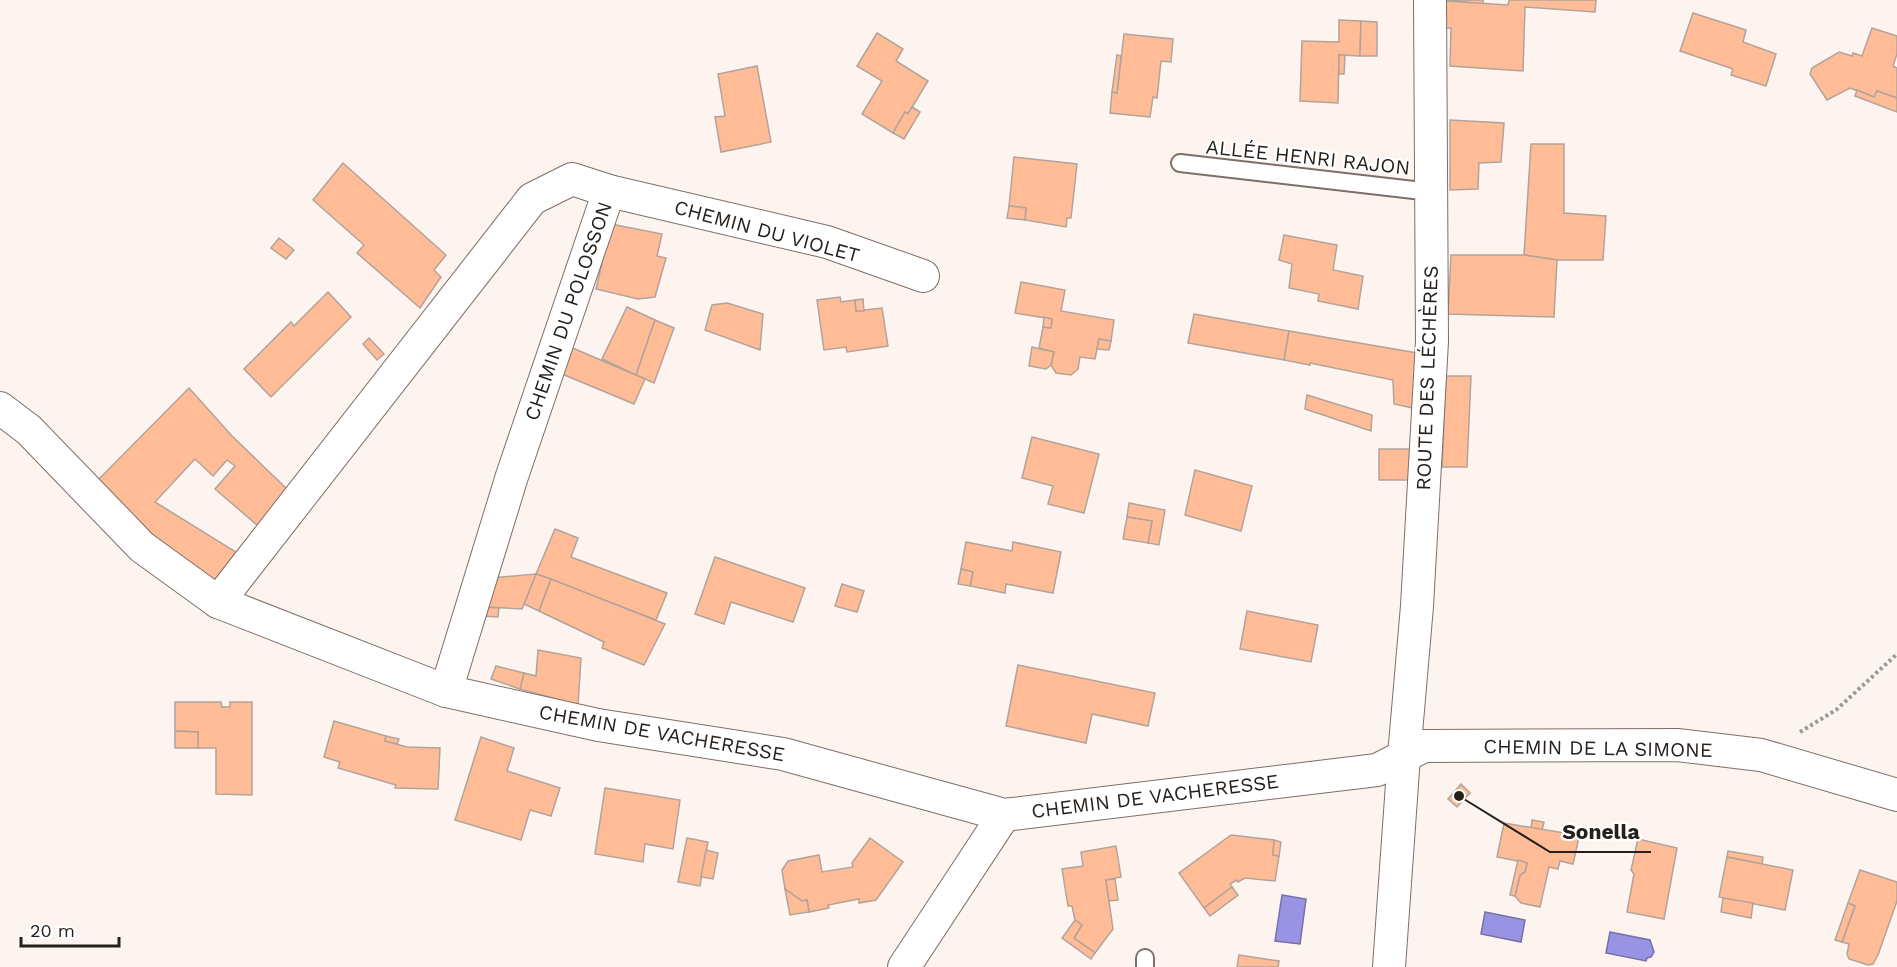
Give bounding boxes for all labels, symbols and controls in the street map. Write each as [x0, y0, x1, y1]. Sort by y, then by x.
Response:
street label: ALLÉE HENRI RAJON [1205, 134, 1411, 180]
street label: CHEMIN DU VIOLET [672, 195, 862, 267]
street label: CHEMIN DU POLOSSON [519, 198, 617, 424]
street label: ROUTE DES LÉCHÈRES [1411, 265, 1443, 491]
street label: CHEMIN DE VACHERESSE [537, 700, 787, 766]
street label: CHEMIN DE LA SIMONE [1483, 734, 1713, 762]
street label: CHEMIN DE VACHERESSE [1030, 769, 1280, 823]
callout: Sonella [1550, 813, 1651, 852]
text: Sonella [1562, 819, 1641, 844]
scale bar [21, 910, 118, 948]
text: 20 m [30, 920, 75, 941]

